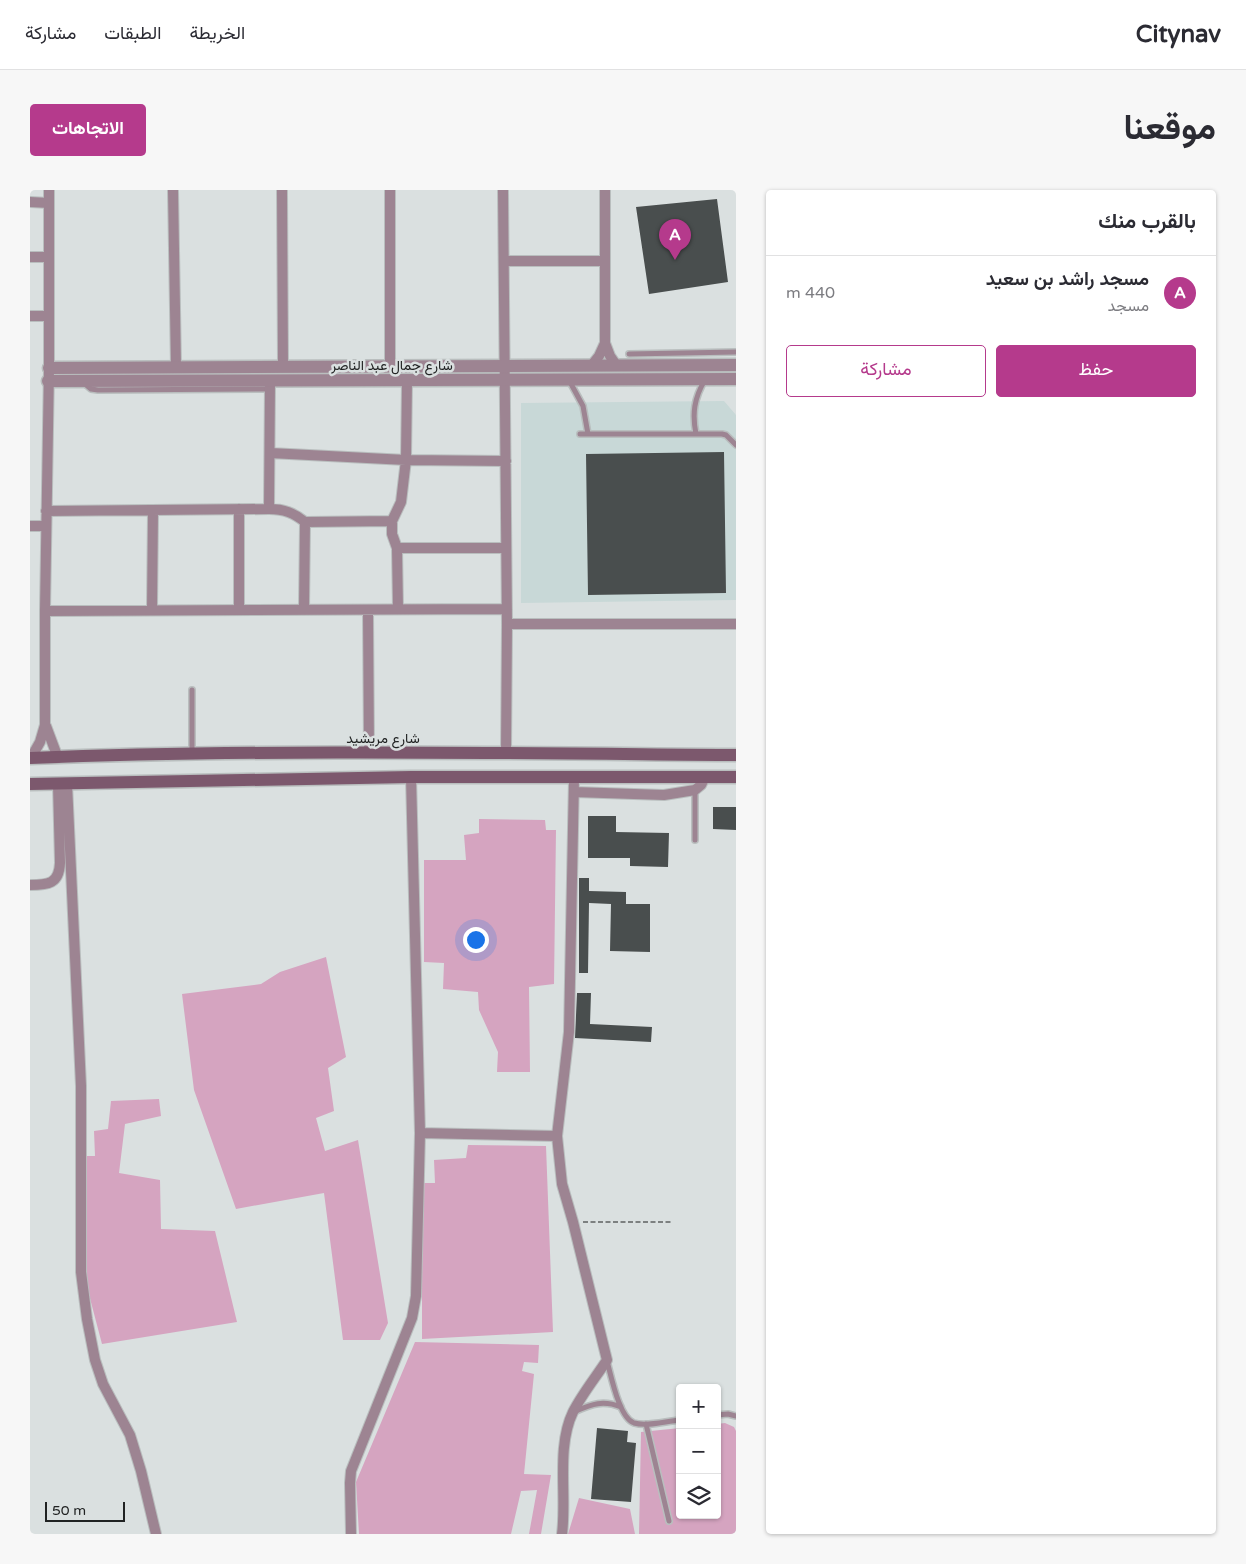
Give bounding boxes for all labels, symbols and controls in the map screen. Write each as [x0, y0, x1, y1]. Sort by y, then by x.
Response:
text: Citynav [1136, 20, 1221, 49]
text: مشاركة [25, 22, 76, 44]
text: الطبقات [104, 22, 161, 44]
text: الخريطة [189, 22, 245, 44]
button: الاتجاهات [30, 104, 146, 156]
text: موقعنا [1123, 107, 1216, 149]
text: بالقرب منك [1098, 209, 1196, 234]
pin: A [659, 219, 691, 260]
text: مسجد راشد بن سعيد [986, 268, 1149, 290]
text: 440 m [786, 283, 835, 303]
text: A [1174, 283, 1186, 303]
text: مسجد [1108, 296, 1149, 316]
button: مشاركة [786, 345, 986, 397]
button: حفظ [996, 345, 1196, 397]
street label: شارع جمال عبد الناصر [330, 357, 453, 376]
street label: شارع مريشيد [346, 730, 420, 749]
your location [463, 927, 489, 953]
map controls [676, 1384, 721, 1519]
button: + [676, 1384, 721, 1429]
button: − [676, 1429, 721, 1474]
button: layers [676, 1474, 721, 1519]
scale bar [45, 1499, 125, 1522]
text: 50 m [52, 1502, 86, 1519]

